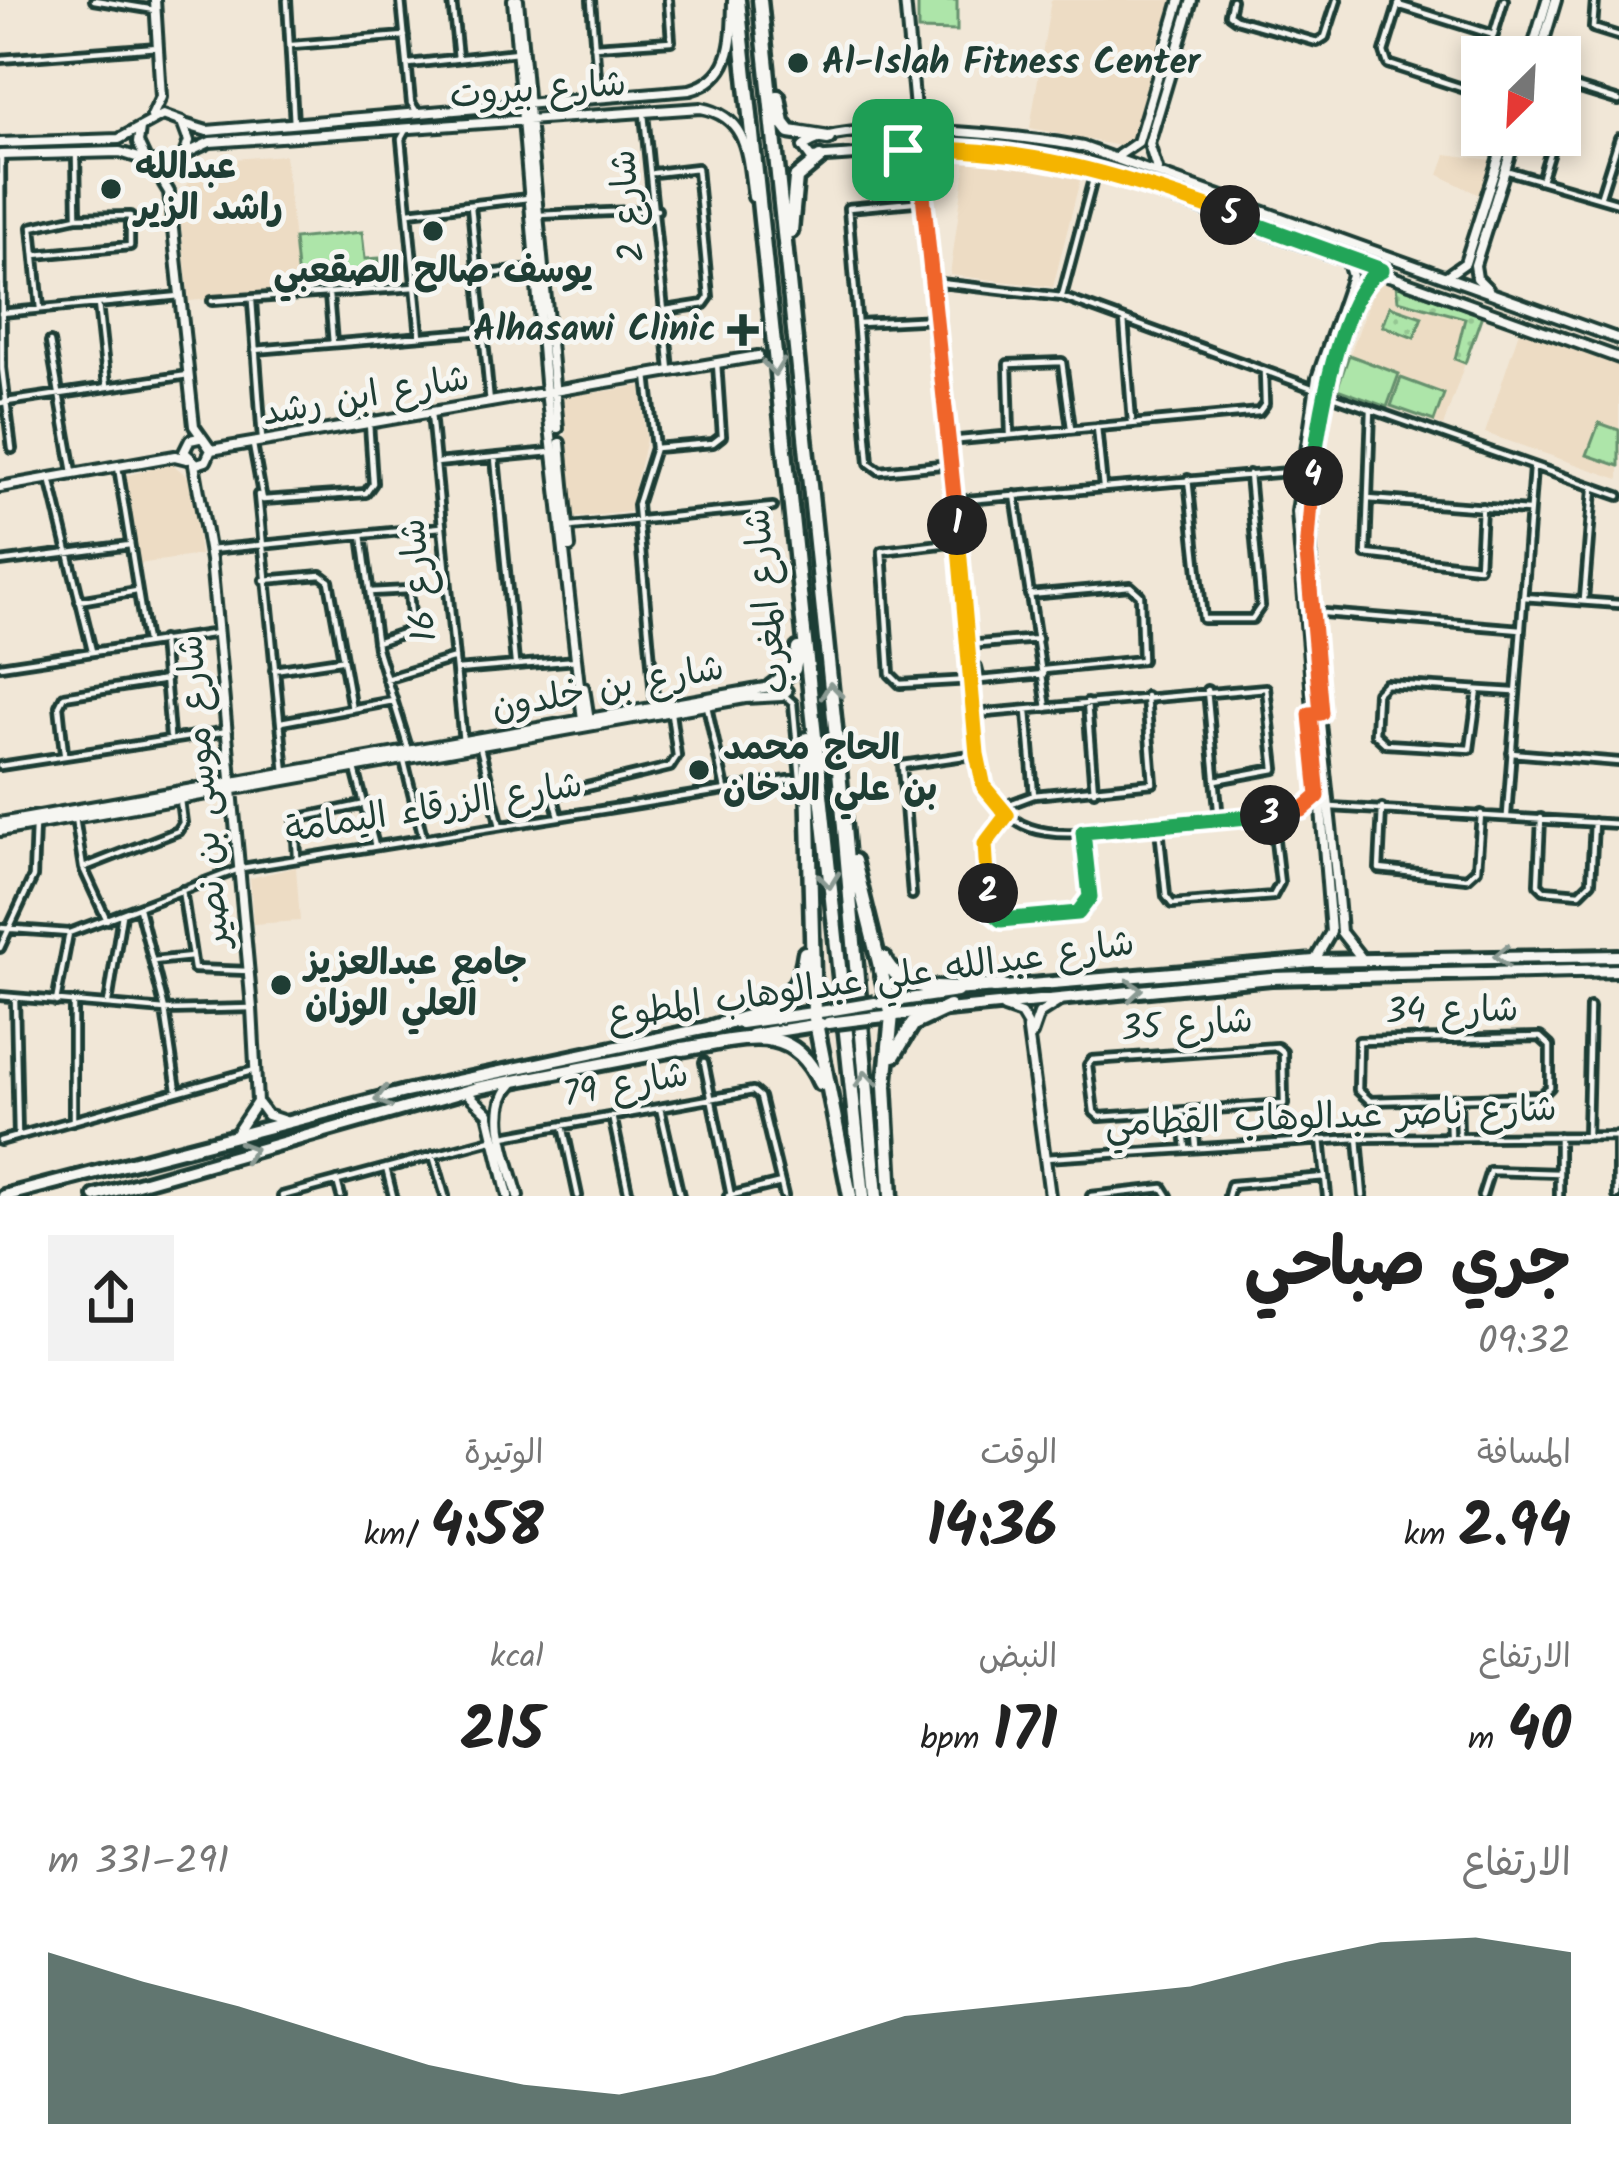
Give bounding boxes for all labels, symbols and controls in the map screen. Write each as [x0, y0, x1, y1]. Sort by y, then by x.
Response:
place label: Al-Islah Fitness Center [822, 35, 1202, 92]
north arrow [1461, 36, 1581, 156]
map controls [1461, 36, 1581, 156]
marker: Al-Islah Fitness Center [785, 50, 811, 76]
street label: شارع بيروت [448, 56, 628, 126]
pin [852, 99, 954, 201]
icon: arrive [870, 117, 936, 183]
place label: عبدالله راشد الزير [132, 140, 283, 238]
street label: شارع 2 [596, 147, 662, 265]
marker: عبدالله راشد الزير [98, 176, 124, 202]
pin: 5 [1200, 185, 1260, 245]
text: 5 [1222, 188, 1238, 241]
marker: يوسف صالح الصقعبي [420, 218, 446, 244]
place label: يوسف صالح الصقعبي [273, 244, 593, 302]
place label: Alhasawi Clinic [473, 302, 716, 359]
marker: Alhasawi Clinic [727, 314, 759, 346]
street label: شارع ابن رشد [258, 351, 474, 443]
one-way arrow [761, 358, 786, 377]
pin: 4 [1283, 446, 1343, 506]
text: 4 [1304, 449, 1322, 502]
pin: 1 [927, 495, 987, 555]
text: 1 [952, 498, 962, 551]
street label: شارع المغرب [730, 505, 806, 697]
street label: شارع 16 [385, 516, 455, 644]
street label: شارع موسى بن نصير [163, 632, 247, 953]
street label: شارع بن خلدون [487, 641, 729, 737]
one-way arrow [819, 681, 844, 700]
place label: الحاج محمد بن علي الدخان [723, 721, 937, 820]
street label: شارع الزرقاء اليمامة [281, 757, 587, 861]
marker: الحاج محمد بن علي الدخان [686, 757, 712, 783]
pin: 3 [1240, 785, 1300, 845]
text: 3 [1261, 788, 1279, 841]
pin: 2 [958, 863, 1018, 923]
text: 2 [978, 866, 998, 919]
one-way arrow [815, 870, 841, 890]
street label: شارع عبدالله علي عبدالوهاب المطوع [604, 916, 1138, 1046]
place label: جامع عبدالعزيز العلي الوزان [302, 936, 527, 1035]
one-way arrow [1492, 943, 1510, 969]
marker: جامع عبدالعزيز العلي الوزان [268, 972, 294, 998]
one-way arrow [1124, 978, 1143, 1004]
street label: شارع 34 [1385, 982, 1519, 1042]
street label: شارع 35 [1119, 993, 1255, 1059]
street label: شارع 79 [559, 1047, 693, 1125]
one-way arrow [854, 1070, 879, 1089]
street label: شارع ناصر عبدالوهاب القطامي [1104, 1082, 1558, 1154]
one-way arrow [373, 1084, 393, 1109]
one-way arrow [237, 1140, 258, 1165]
text: جري صباحي [1244, 1214, 1571, 1319]
button: share [48, 1235, 174, 1361]
text: 09:32 [1478, 1312, 1571, 1374]
text: الوتيرة [464, 1428, 544, 1481]
text: الوقت [980, 1428, 1057, 1481]
text: المسافة [1477, 1428, 1571, 1481]
text: 4:58 [430, 1481, 544, 1577]
text: 14:36 [926, 1481, 1057, 1577]
text: 2.94 [1459, 1481, 1571, 1577]
text: /km [364, 1510, 430, 1563]
text: km [1404, 1510, 1459, 1563]
text: kcal [490, 1632, 544, 1685]
text: النبض [978, 1632, 1057, 1685]
text: الارتفاع [1478, 1632, 1571, 1685]
text: 215 [460, 1685, 544, 1781]
text: 171 [993, 1685, 1057, 1781]
text: 40 [1508, 1685, 1571, 1781]
text: bpm [920, 1714, 993, 1767]
text: m [1468, 1714, 1508, 1767]
text: 291–331 m [48, 1832, 229, 1894]
text: الارتفاع [1462, 1834, 1571, 1896]

